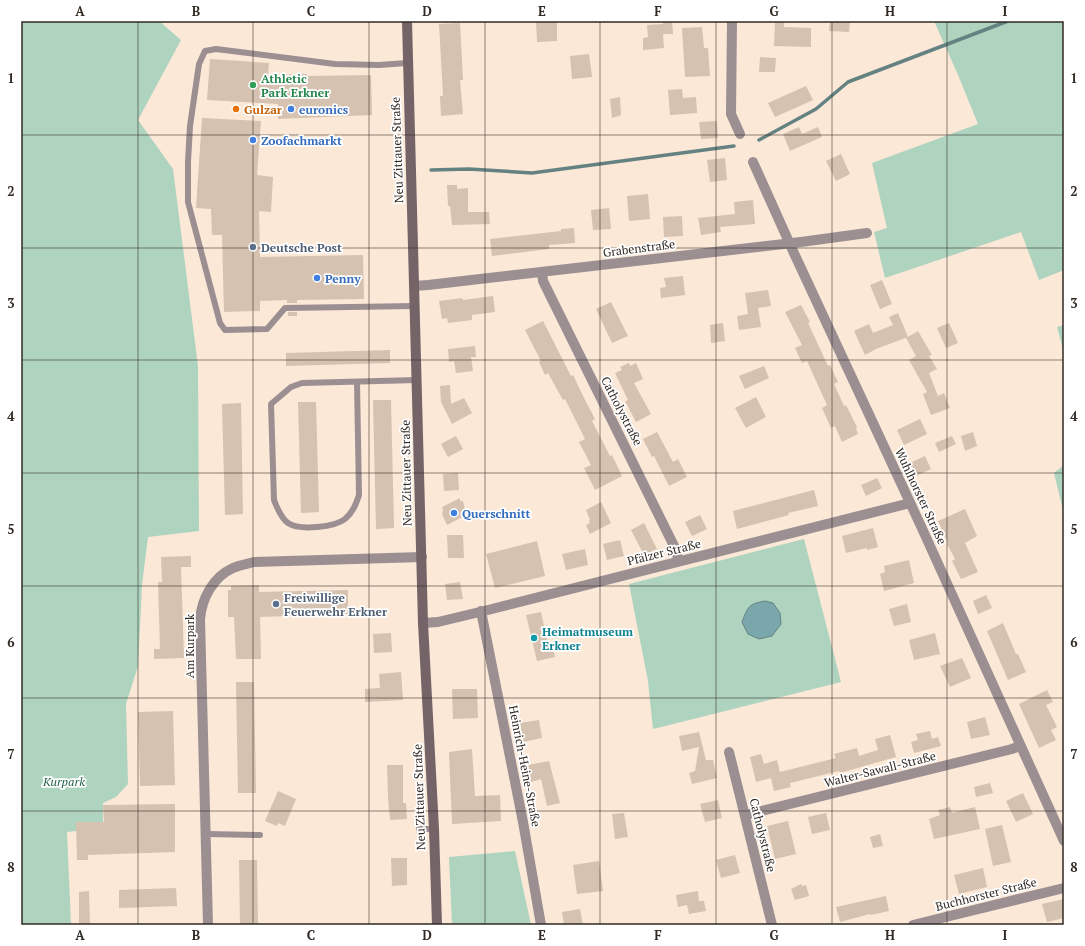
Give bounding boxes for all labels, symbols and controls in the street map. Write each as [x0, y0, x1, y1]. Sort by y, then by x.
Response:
text: A [75, 2, 85, 20]
text: B [192, 2, 200, 20]
text: C [307, 2, 315, 20]
text: D [422, 2, 432, 20]
text: E [538, 2, 546, 20]
text: F [654, 2, 662, 20]
text: G [769, 2, 779, 20]
text: H [885, 2, 895, 20]
text: I [1003, 2, 1008, 20]
text: 1 [7, 69, 15, 87]
text: 1 [1070, 69, 1078, 87]
place label: Athletic Park Erkner [261, 71, 330, 100]
marker: Athletic Park Erkner [248, 80, 258, 90]
street label: Neu Zittauer Straße [388, 97, 406, 203]
place label: Gulzar [244, 102, 283, 117]
place label: euronics [299, 102, 349, 117]
marker: Gulzar [231, 104, 241, 114]
marker: euronics [286, 104, 296, 114]
place label: Zoofachmarkt [261, 133, 342, 148]
marker: Zoofachmarkt [248, 135, 258, 145]
text: 2 [7, 182, 15, 200]
text: 2 [1070, 182, 1078, 200]
street label: Grabenstraße [602, 236, 676, 260]
place label: Deutsche Post [261, 240, 342, 255]
marker: Deutsche Post [248, 242, 258, 252]
place label: Penny [325, 271, 361, 286]
marker: Penny [312, 273, 322, 283]
text: 3 [7, 294, 15, 312]
text: 3 [1070, 294, 1078, 312]
street label: Catholystraße [598, 374, 646, 448]
text: 4 [7, 407, 15, 425]
text: 4 [1070, 407, 1078, 425]
street label: Neu Zittauer Straße [398, 420, 414, 526]
street label: Wuhlhorster Straße [892, 445, 950, 547]
place label: Querschnitt [462, 506, 530, 521]
marker: Querschnitt [449, 508, 459, 518]
text: 5 [7, 520, 15, 538]
text: 5 [1070, 520, 1078, 538]
street label: Pfälzer Straße [626, 536, 702, 568]
place label: Freiwillige Feuerwehr Erkner [284, 590, 388, 619]
marker: Freiwillige Feuerwehr Erkner [271, 599, 281, 609]
street label: Am Kurpark [182, 613, 197, 678]
place label: Heimatmuseum Erkner [542, 624, 633, 653]
text: 6 [7, 633, 15, 651]
marker: Heimatmuseum Erkner [529, 633, 539, 643]
text: 6 [1070, 633, 1078, 651]
street label: Heinrich-Heine-Straße [506, 704, 544, 828]
street label: Neu Zittauer Straße [410, 744, 428, 850]
text: 7 [7, 745, 15, 763]
text: 7 [1070, 745, 1078, 763]
street label: Walter-Sawall-Straße [823, 748, 937, 790]
park label: Kurpark [42, 774, 85, 789]
street label: Catholystraße [747, 797, 779, 873]
text: 8 [7, 858, 15, 876]
text: 8 [1070, 858, 1078, 876]
street label: Buchhorster Straße [934, 874, 1038, 914]
text: A [75, 926, 85, 944]
text: B [192, 926, 200, 944]
text: C [307, 926, 315, 944]
text: D [422, 926, 432, 944]
text: E [538, 926, 546, 944]
text: F [654, 926, 662, 944]
text: G [769, 926, 779, 944]
text: H [885, 926, 895, 944]
text: I [1003, 926, 1008, 944]

